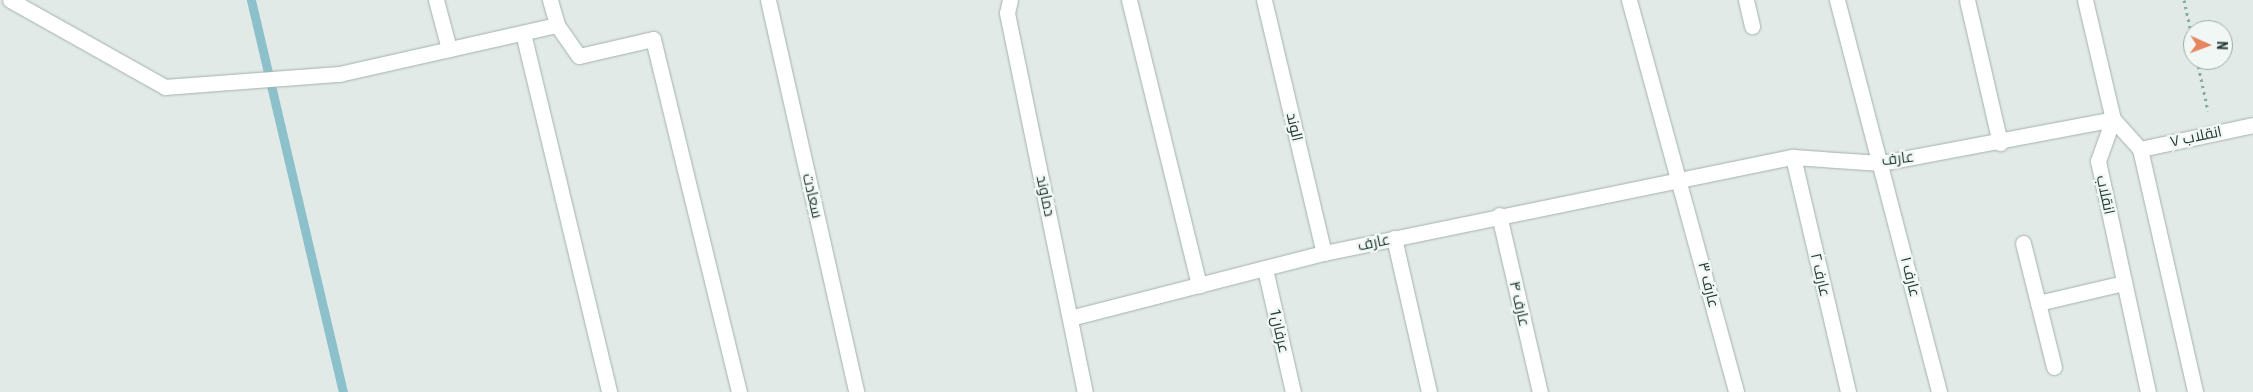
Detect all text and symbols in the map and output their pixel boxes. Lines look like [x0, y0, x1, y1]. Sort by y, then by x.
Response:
north arrow [2183, 20, 2233, 70]
text: N [2214, 41, 2230, 50]
street label: الوند [1282, 111, 1306, 143]
street label: انقلاب ۷ [2169, 123, 2223, 151]
street label: عارف [1881, 148, 1915, 170]
street label: سعادت [798, 172, 826, 220]
street label: دماوند [1032, 174, 1058, 218]
street label: انقلاب [2092, 174, 2118, 216]
street label: عارف [1356, 231, 1392, 255]
street label: عارف ۲ [1806, 251, 1834, 299]
street label: عارف ۱ [1896, 255, 1924, 299]
street label: عارف ۳ [1694, 260, 1722, 310]
street label: عارف ۴ [1505, 279, 1533, 329]
street label: عرفان1 [1265, 307, 1293, 355]

